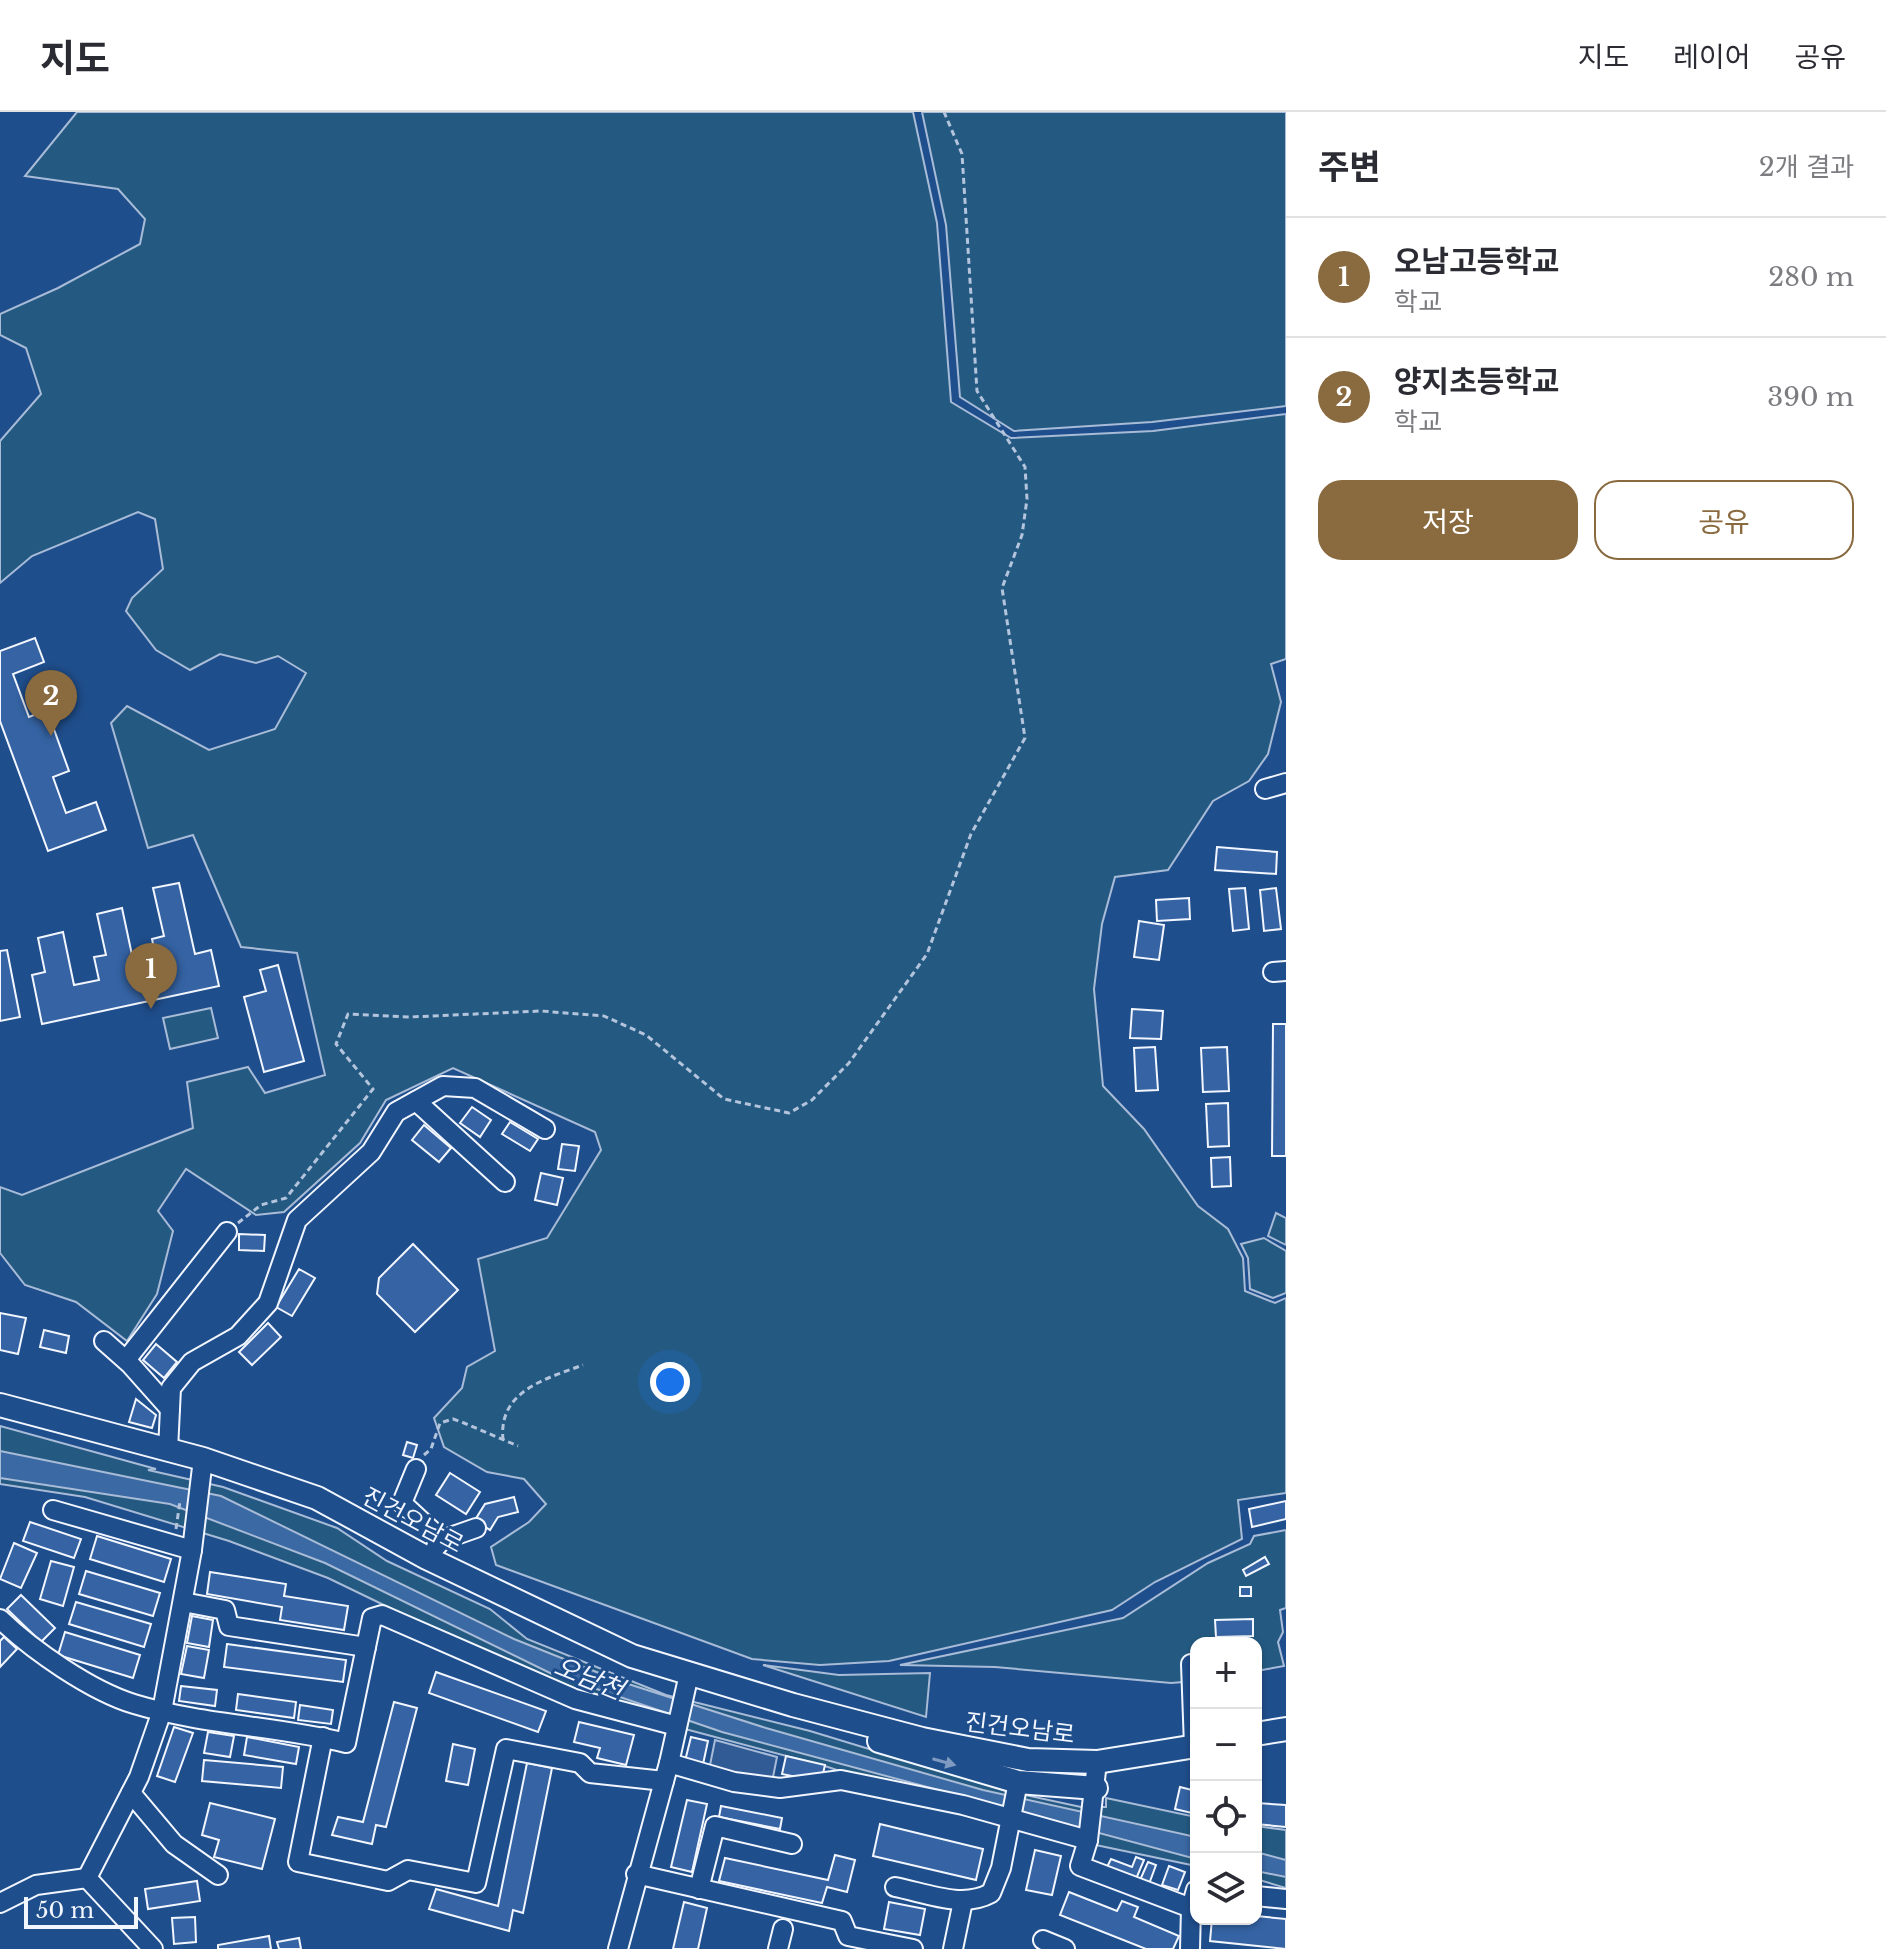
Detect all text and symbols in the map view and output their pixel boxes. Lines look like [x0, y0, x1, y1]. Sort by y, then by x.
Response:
text: 지도 [40, 35, 110, 82]
text: 지도 [1578, 40, 1629, 75]
text: 레이어 [1673, 40, 1750, 75]
text: 공유 [1794, 40, 1846, 75]
text: 주변 [1318, 146, 1381, 188]
text: 2개 결과 [1759, 151, 1854, 183]
text: 오남고등학교 [1394, 243, 1560, 280]
text: 1 [1338, 261, 1350, 293]
text: 280 m [1768, 261, 1854, 293]
text: 학교 [1394, 286, 1442, 318]
text: 양지초등학교 [1394, 363, 1560, 400]
text: 2 [1336, 381, 1352, 413]
text: 390 m [1767, 381, 1854, 413]
text: 학교 [1394, 406, 1442, 438]
button: 저장 [1318, 480, 1578, 560]
button: 공유 [1594, 480, 1854, 560]
pin: 2 [25, 670, 77, 736]
pin: 1 [125, 943, 177, 1009]
your location [650, 1362, 690, 1402]
street label: 진건오남로 [357, 1481, 469, 1559]
map controls [1190, 1637, 1262, 1925]
button: + [1190, 1637, 1262, 1709]
water label: 오남천 [550, 1650, 631, 1707]
street label: 진건오남로 [963, 1707, 1077, 1749]
button: − [1190, 1709, 1262, 1781]
one-way arrow [933, 1756, 957, 1769]
button: locate [1190, 1781, 1262, 1853]
button: layers [1190, 1853, 1262, 1925]
scale bar [24, 1893, 138, 1929]
text: 50 m [36, 1897, 94, 1924]

